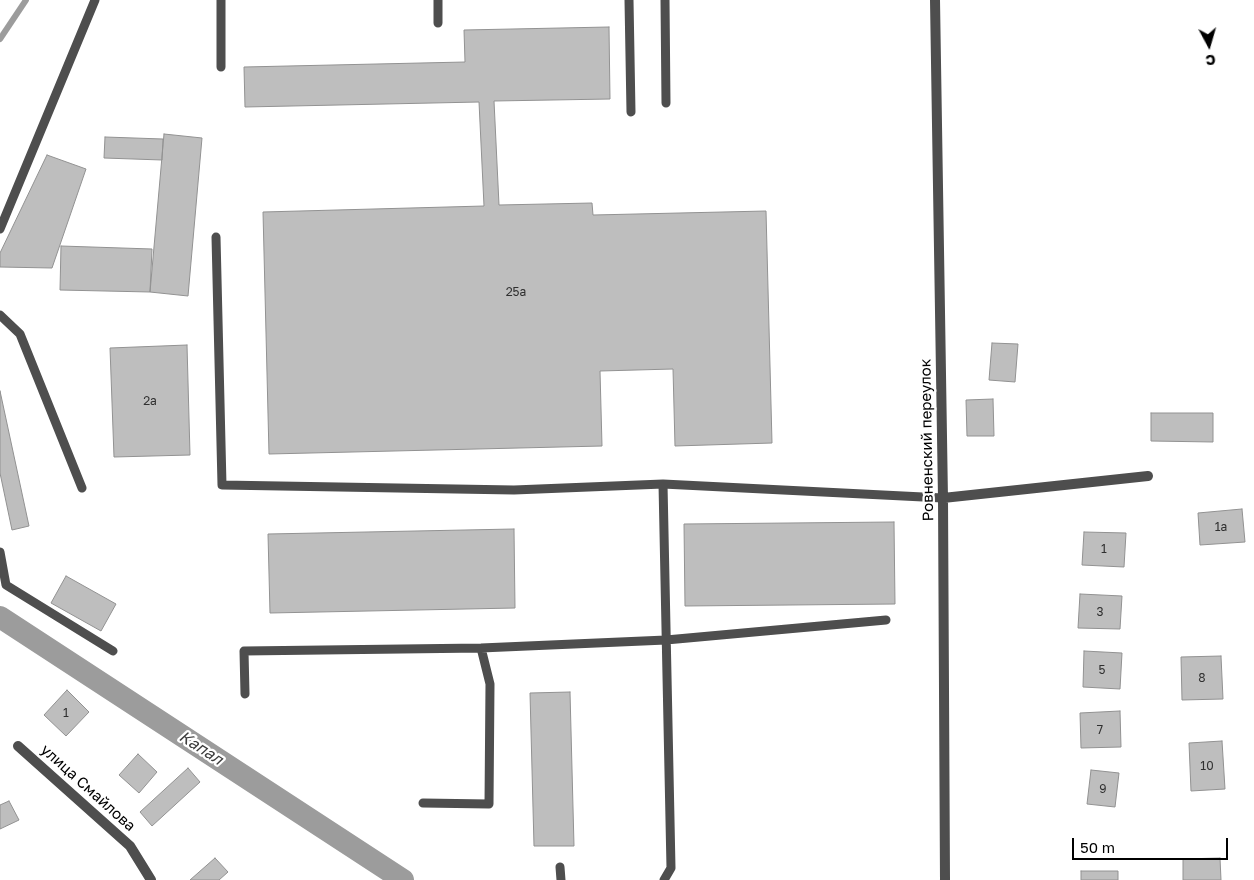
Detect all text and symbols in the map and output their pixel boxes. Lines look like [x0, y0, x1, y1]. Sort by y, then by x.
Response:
north arrow [1184, 20, 1234, 70]
text: С [1205, 51, 1216, 69]
house number: 25а [506, 285, 526, 299]
street label: Ровненский переулок [917, 358, 937, 522]
house number: 2а [143, 394, 157, 408]
house number: 1а [1215, 520, 1227, 534]
house number: 1 [1101, 542, 1107, 556]
house number: 3 [1096, 605, 1104, 619]
house number: 5 [1099, 663, 1105, 677]
house number: 8 [1198, 671, 1206, 685]
house number: 1 [63, 706, 69, 720]
house number: 7 [1097, 723, 1103, 737]
water label: Капал [176, 727, 226, 769]
street label: улица Смайлова [37, 741, 139, 835]
house number: 10 [1200, 759, 1214, 773]
house number: 9 [1099, 782, 1107, 796]
scale bar [1074, 828, 1230, 860]
text: 50 m [1080, 838, 1115, 856]

